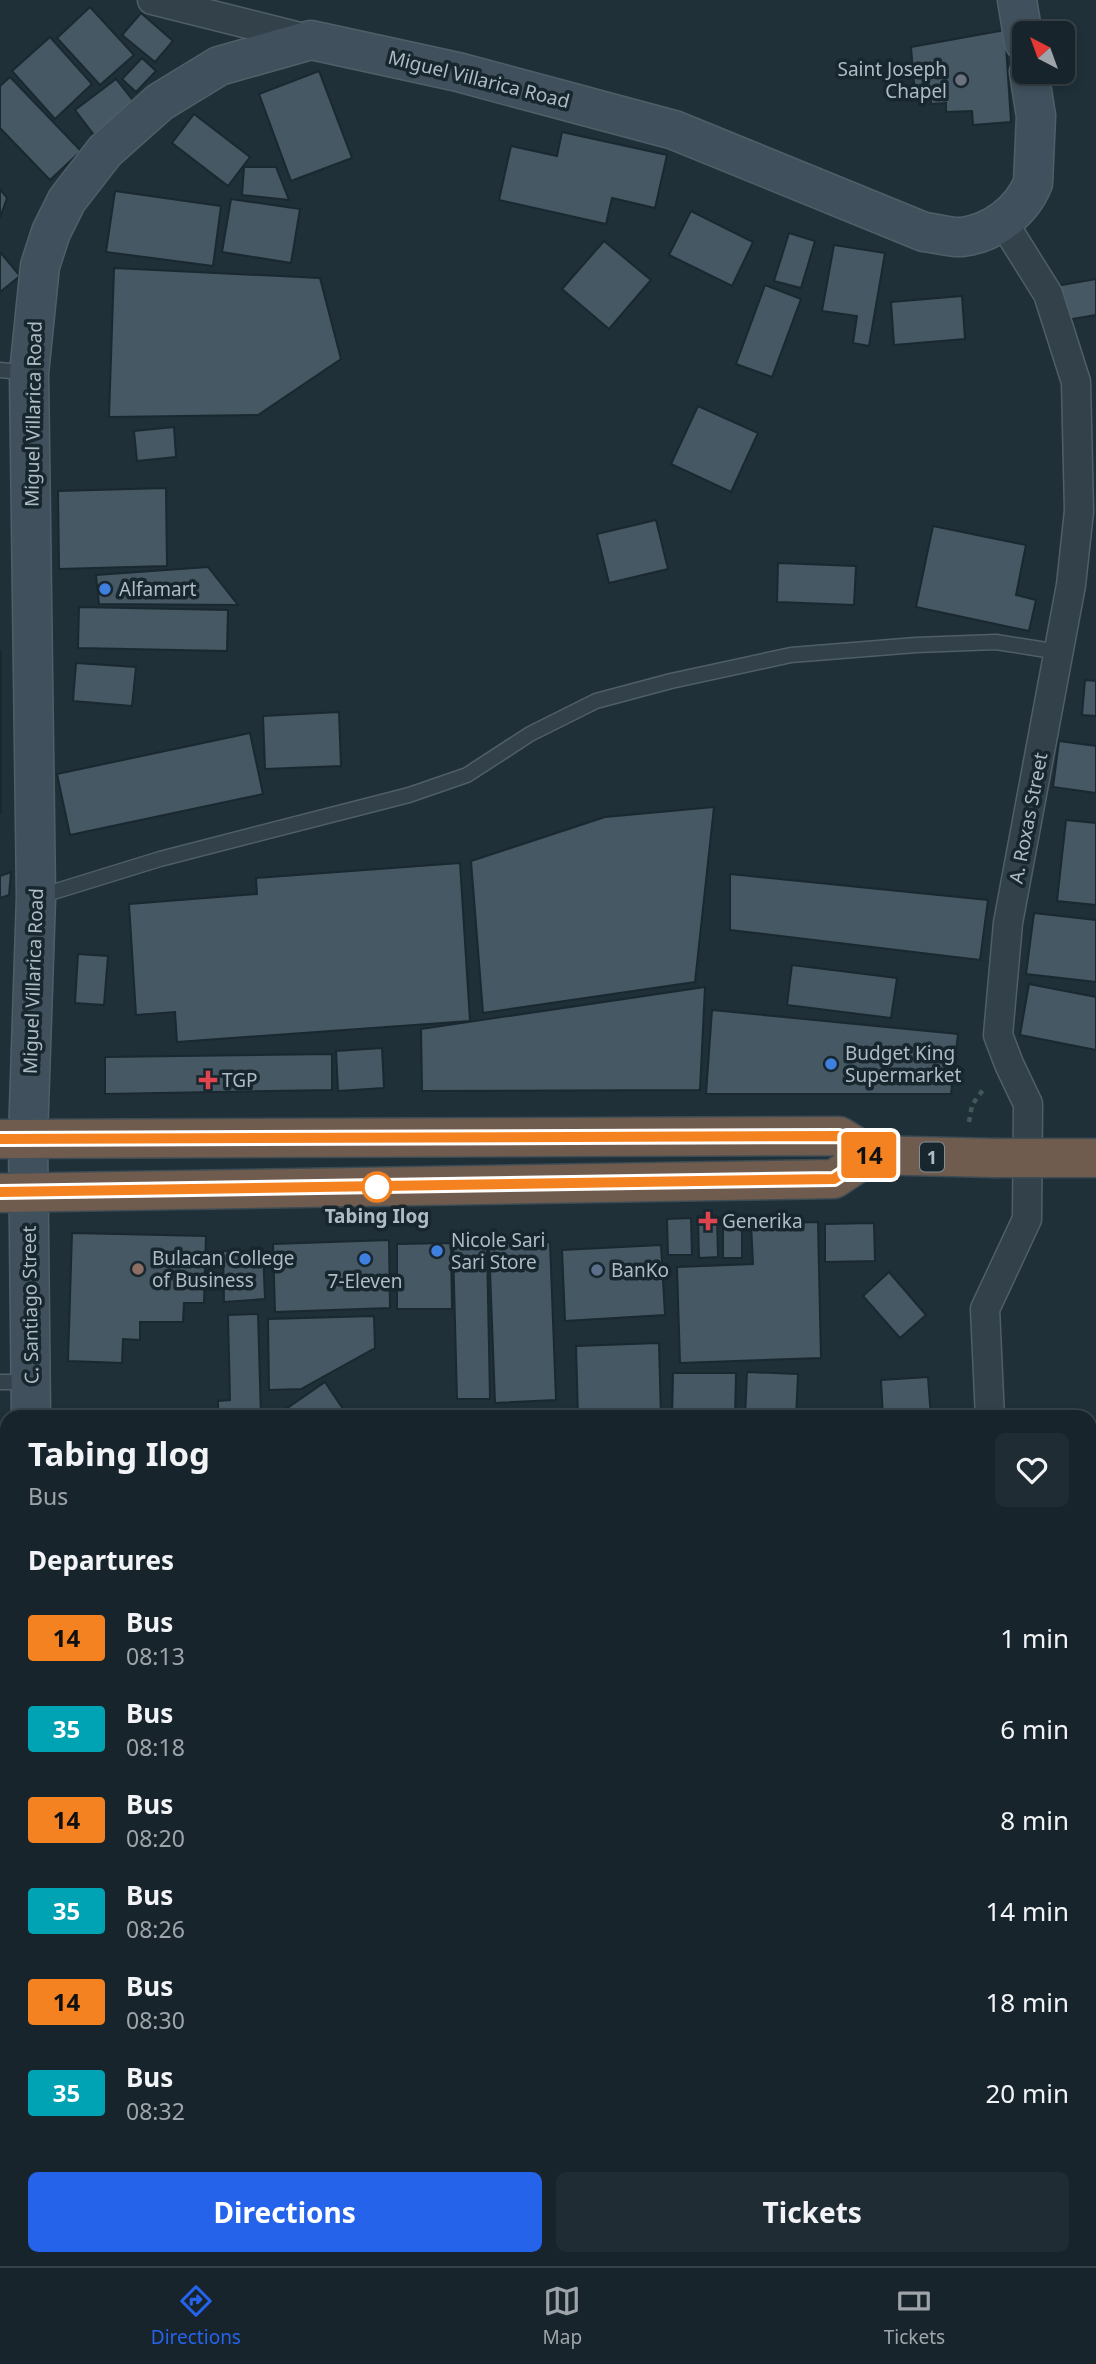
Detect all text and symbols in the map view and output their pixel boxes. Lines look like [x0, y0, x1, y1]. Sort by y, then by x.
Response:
north arrow [1012, 21, 1074, 84]
map controls [1012, 21, 1075, 84]
street label: Miguel Villarica Road [386, 44, 572, 114]
place label: Saint Joseph Chapel [838, 56, 947, 104]
marker: Saint Joseph Chapel [953, 72, 969, 88]
street label: Miguel Villarica Road [18, 321, 48, 507]
place label: Alfamart [119, 576, 197, 602]
marker: Alfamart [97, 581, 113, 597]
street label: A. Roxas Street [1003, 750, 1053, 886]
street label: Miguel Villarica Road [17, 888, 49, 1074]
place label: Budget King Supermarket [845, 1040, 962, 1088]
marker: Budget King Supermarket [823, 1056, 839, 1072]
place label: TGP [222, 1067, 258, 1093]
marker: TGP [200, 1072, 216, 1088]
line badge: 14 [838, 1132, 900, 1178]
text: 14 [855, 1138, 883, 1171]
road number: 1 [920, 1142, 944, 1172]
marker: Tabing Ilog [362, 1172, 392, 1202]
place label: Tabing Ilog [325, 1203, 429, 1229]
place label: Generika [722, 1208, 803, 1234]
marker: Generika [700, 1213, 716, 1229]
street label: C. Santiago Street [16, 1225, 44, 1384]
place label: Nicole Sari Sari Store [451, 1227, 545, 1275]
marker: Nicole Sari Sari Store [429, 1243, 445, 1259]
place label: Bulacan College of Business [152, 1245, 295, 1293]
marker: 7-Eleven [357, 1251, 373, 1267]
place label: BanKo [611, 1257, 669, 1283]
marker: Bulacan College of Business [130, 1261, 146, 1277]
marker: BanKo [589, 1262, 605, 1278]
place label: 7-Eleven [328, 1268, 402, 1294]
text: Tabing Ilog [28, 1431, 210, 1476]
button: heart [995, 1433, 1069, 1507]
text: Bus [28, 1480, 68, 1512]
text: Departures [28, 1542, 174, 1578]
text: Bus [126, 1604, 173, 1640]
text: 1 min [1000, 1620, 1069, 1656]
text: 14 [53, 1621, 80, 1654]
text: 08:13 [126, 1640, 185, 1672]
text: Bus [126, 1695, 173, 1731]
text: 6 min [1000, 1711, 1069, 1747]
text: 35 [53, 1712, 80, 1745]
text: 08:18 [126, 1731, 185, 1763]
text: Bus [126, 1786, 173, 1822]
text: 8 min [1000, 1802, 1069, 1838]
text: 14 [53, 1803, 80, 1836]
text: 08:20 [126, 1822, 185, 1854]
text: Bus [126, 1877, 173, 1913]
text: 14 min [985, 1893, 1069, 1929]
text: 35 [53, 1894, 80, 1927]
text: 08:26 [126, 1913, 185, 1945]
text: Bus [126, 1968, 173, 2004]
text: 18 min [985, 1984, 1069, 2020]
text: 14 [53, 1985, 80, 2018]
text: 08:30 [126, 2004, 185, 2036]
text: Bus [126, 2059, 173, 2095]
text: 20 min [985, 2075, 1069, 2111]
text: 35 [53, 2076, 80, 2109]
text: 08:32 [126, 2095, 185, 2127]
button: Directions [28, 2172, 542, 2252]
button: Tickets [556, 2172, 1069, 2252]
tab: Directions [151, 2282, 241, 2350]
tab: Map [543, 2282, 582, 2350]
tab: Tickets [884, 2282, 945, 2350]

